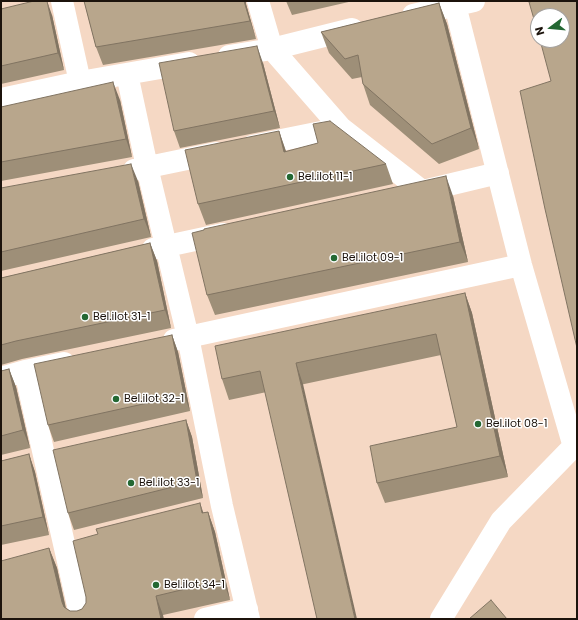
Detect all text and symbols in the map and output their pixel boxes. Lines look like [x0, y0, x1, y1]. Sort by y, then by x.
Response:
north arrow [530, 8, 570, 48]
text: N [531, 25, 548, 37]
place label: Bel.ilot 11-1 [298, 170, 353, 184]
marker: Bel.ilot 11-1 [285, 172, 295, 182]
place label: Bel.ilot 09-1 [342, 251, 403, 265]
marker: Bel.ilot 09-1 [329, 253, 339, 263]
place label: Bel.ilot 31-1 [93, 310, 151, 324]
marker: Bel.ilot 31-1 [80, 312, 90, 322]
place label: Bel.ilot 32-1 [124, 392, 184, 406]
marker: Bel.ilot 32-1 [111, 394, 121, 404]
place label: Bel.ilot 08-1 [486, 417, 547, 431]
marker: Bel.ilot 08-1 [473, 419, 483, 429]
place label: Bel.ilot 33-1 [139, 476, 200, 490]
marker: Bel.ilot 33-1 [126, 478, 136, 488]
place label: Bel.ilot 34-1 [164, 578, 225, 592]
marker: Bel.ilot 34-1 [151, 580, 161, 590]

